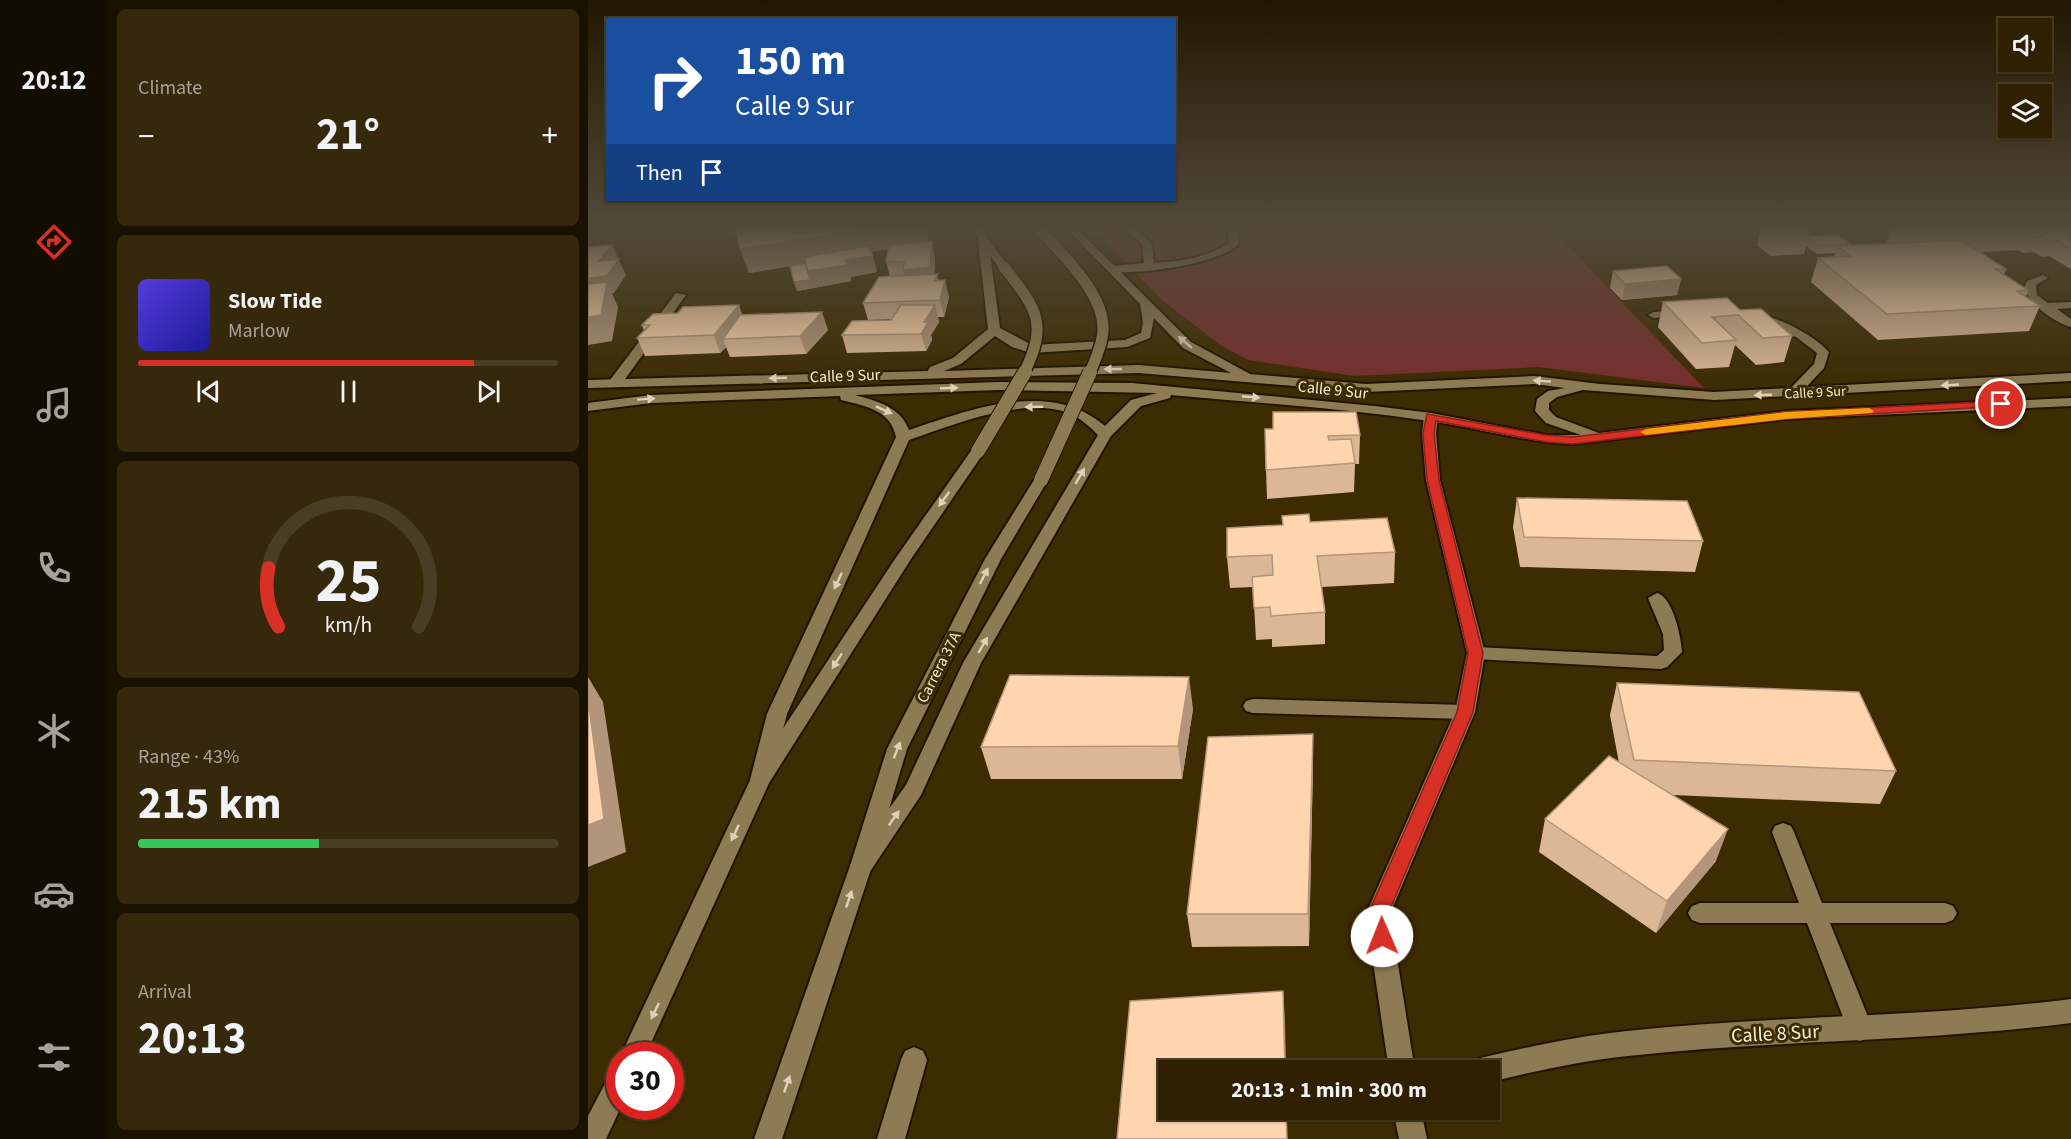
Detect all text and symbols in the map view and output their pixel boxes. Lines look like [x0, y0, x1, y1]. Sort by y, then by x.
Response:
map controls [1998, 18, 2052, 138]
button: sound [1998, 18, 2052, 72]
text: 150 m [735, 31, 846, 91]
icon: right [636, 42, 714, 120]
text: 20:12 [21, 61, 87, 100]
text: Climate [138, 74, 202, 102]
button: layers [1998, 84, 2052, 138]
text: Calle 9 Sur [735, 87, 854, 126]
text: 21° [316, 103, 380, 167]
text: − [138, 113, 154, 160]
text: + [542, 113, 558, 160]
icon: arrive [695, 156, 728, 189]
text: Then [636, 157, 683, 189]
icon: directions [33, 221, 75, 263]
text: Slow Tide [228, 285, 322, 317]
text: Marlow [228, 317, 290, 345]
one-way arrow [1178, 336, 1193, 349]
street label: Calle 9 Sur [809, 364, 881, 388]
one-way arrow [1104, 364, 1123, 374]
one-way arrow [769, 374, 788, 383]
icon: previous [192, 375, 225, 408]
icon: pause [332, 375, 365, 408]
icon: next [472, 375, 505, 408]
street label: Calle 9 Sur [1297, 375, 1370, 405]
one-way arrow [1533, 376, 1552, 386]
pin [1975, 378, 2026, 429]
one-way arrow [1940, 380, 1959, 389]
street label: Calle 9 Sur [1784, 381, 1846, 405]
one-way arrow [940, 383, 959, 393]
icon: music [33, 384, 75, 426]
icon: arrive [1984, 387, 2017, 420]
one-way arrow [1754, 390, 1773, 399]
one-way arrow [1241, 392, 1260, 402]
one-way arrow [637, 395, 656, 404]
one-way arrow [1024, 402, 1043, 411]
one-way arrow [875, 405, 893, 415]
one-way arrow [1075, 468, 1086, 484]
one-way arrow [938, 490, 950, 506]
text: 25 [315, 537, 381, 626]
icon: phone [33, 547, 75, 589]
one-way arrow [979, 567, 989, 584]
one-way arrow [834, 573, 843, 590]
text: km/h [324, 610, 372, 641]
street label: Carrera 37A [912, 628, 966, 707]
one-way arrow [978, 636, 988, 653]
one-way arrow [831, 653, 843, 669]
icon: climate [33, 710, 75, 752]
one-way arrow [893, 741, 903, 759]
text: Range · 43% [138, 743, 239, 771]
text: 215 km [138, 772, 282, 836]
one-way arrow [888, 810, 900, 826]
one-way arrow [730, 825, 739, 842]
icon: car [33, 873, 75, 915]
one-way arrow [845, 890, 855, 908]
position arrow [1350, 904, 1414, 968]
text: Arrival [138, 978, 192, 1006]
one-way arrow [650, 1003, 659, 1020]
text: 20:13 [138, 1007, 247, 1071]
street label: Calle 8 Sur [1730, 1018, 1820, 1050]
icon: filters [33, 1036, 75, 1078]
speed limit sign: 30 [606, 1042, 684, 1120]
text: 20:13 · 1 min · 300 m [1231, 1074, 1427, 1106]
one-way arrow [783, 1075, 792, 1093]

